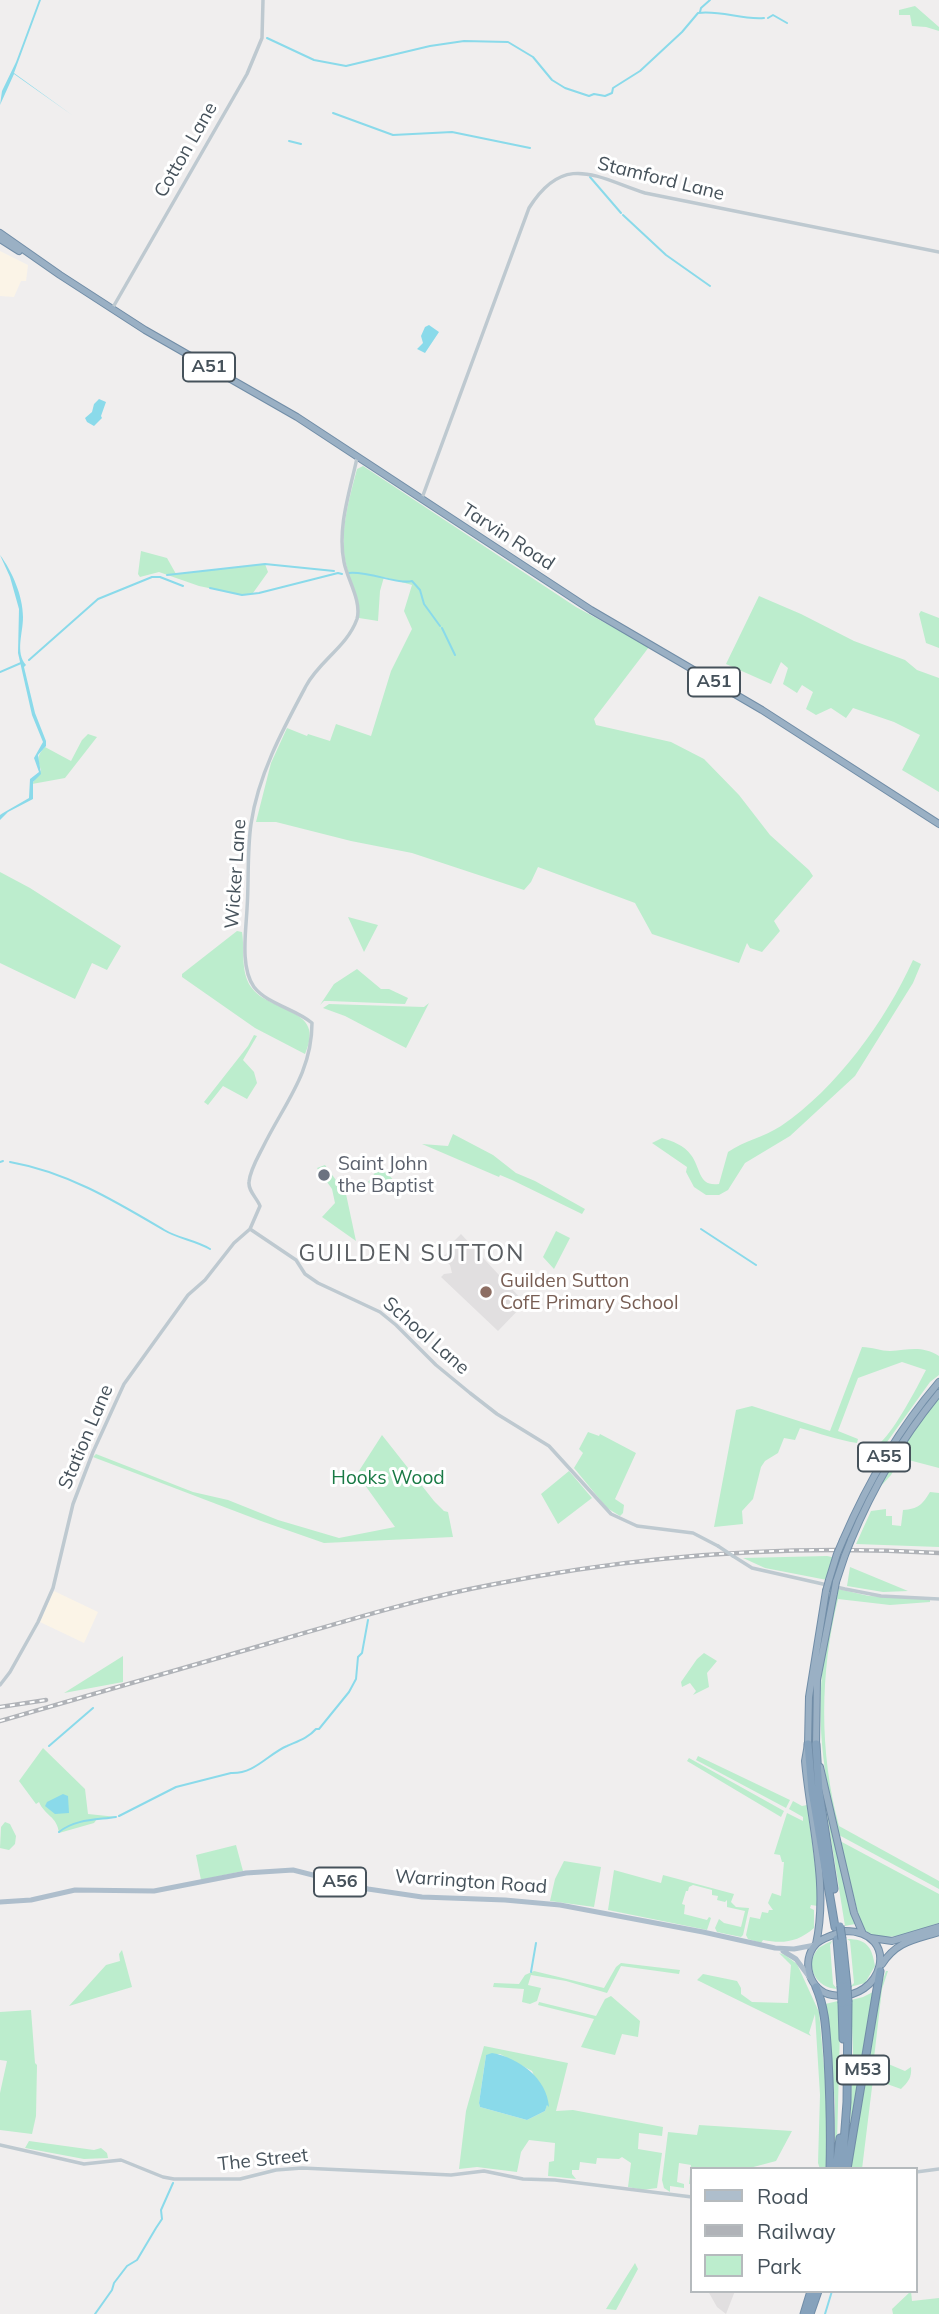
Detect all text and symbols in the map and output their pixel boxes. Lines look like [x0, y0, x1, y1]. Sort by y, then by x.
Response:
street label: Cotton Lane [150, 98, 222, 202]
street label: Stamford Lane [595, 152, 727, 206]
road number: A51 [183, 352, 235, 382]
street label: Tarvin Road [457, 499, 559, 575]
road number: A51 [688, 668, 740, 696]
street label: Wicker Lane [221, 818, 251, 930]
place label: Saint John the Baptist [338, 1153, 434, 1197]
marker: Saint John the Baptist [316, 1167, 332, 1183]
district label: GUILDEN SUTTON [300, 1240, 524, 1268]
place label: Guilden Sutton CofE Primary School [500, 1270, 678, 1314]
marker: Guilden Sutton CofE Primary School [478, 1284, 494, 1300]
street label: School Lane [378, 1292, 474, 1380]
street label: Station Lane [54, 1381, 118, 1493]
road number: A55 [858, 1442, 910, 1472]
park label: Hooks Wood [331, 1467, 445, 1489]
street label: Warrington Road [394, 1865, 548, 1899]
road number: A56 [314, 1868, 366, 1896]
road number: M53 [837, 2056, 889, 2084]
street label: The Street [217, 2144, 309, 2176]
legend [690, 2167, 918, 2293]
text: Road [757, 2183, 808, 2209]
text: Railway [757, 2218, 836, 2244]
text: Park [757, 2253, 801, 2279]

